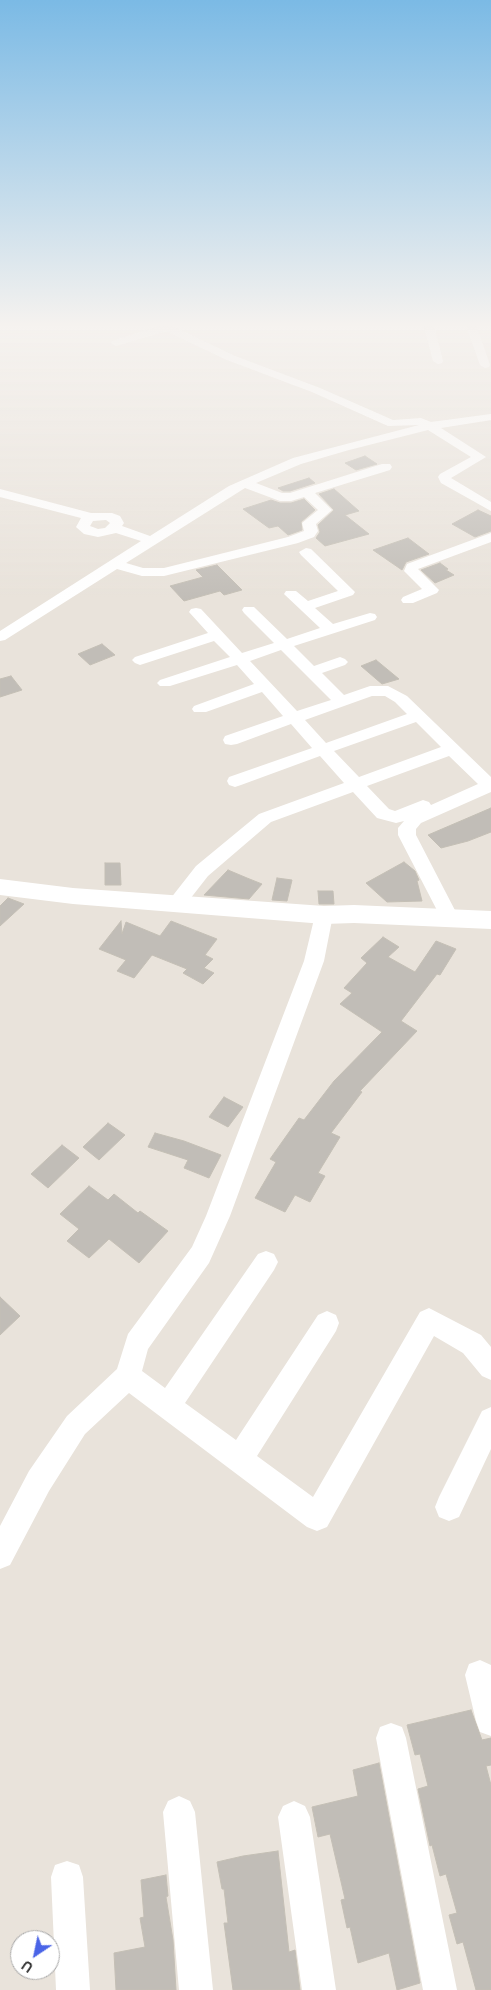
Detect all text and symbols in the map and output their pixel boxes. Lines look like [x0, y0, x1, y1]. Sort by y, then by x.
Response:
north arrow [10, 1930, 60, 1980]
text: U [18, 1956, 36, 1977]

